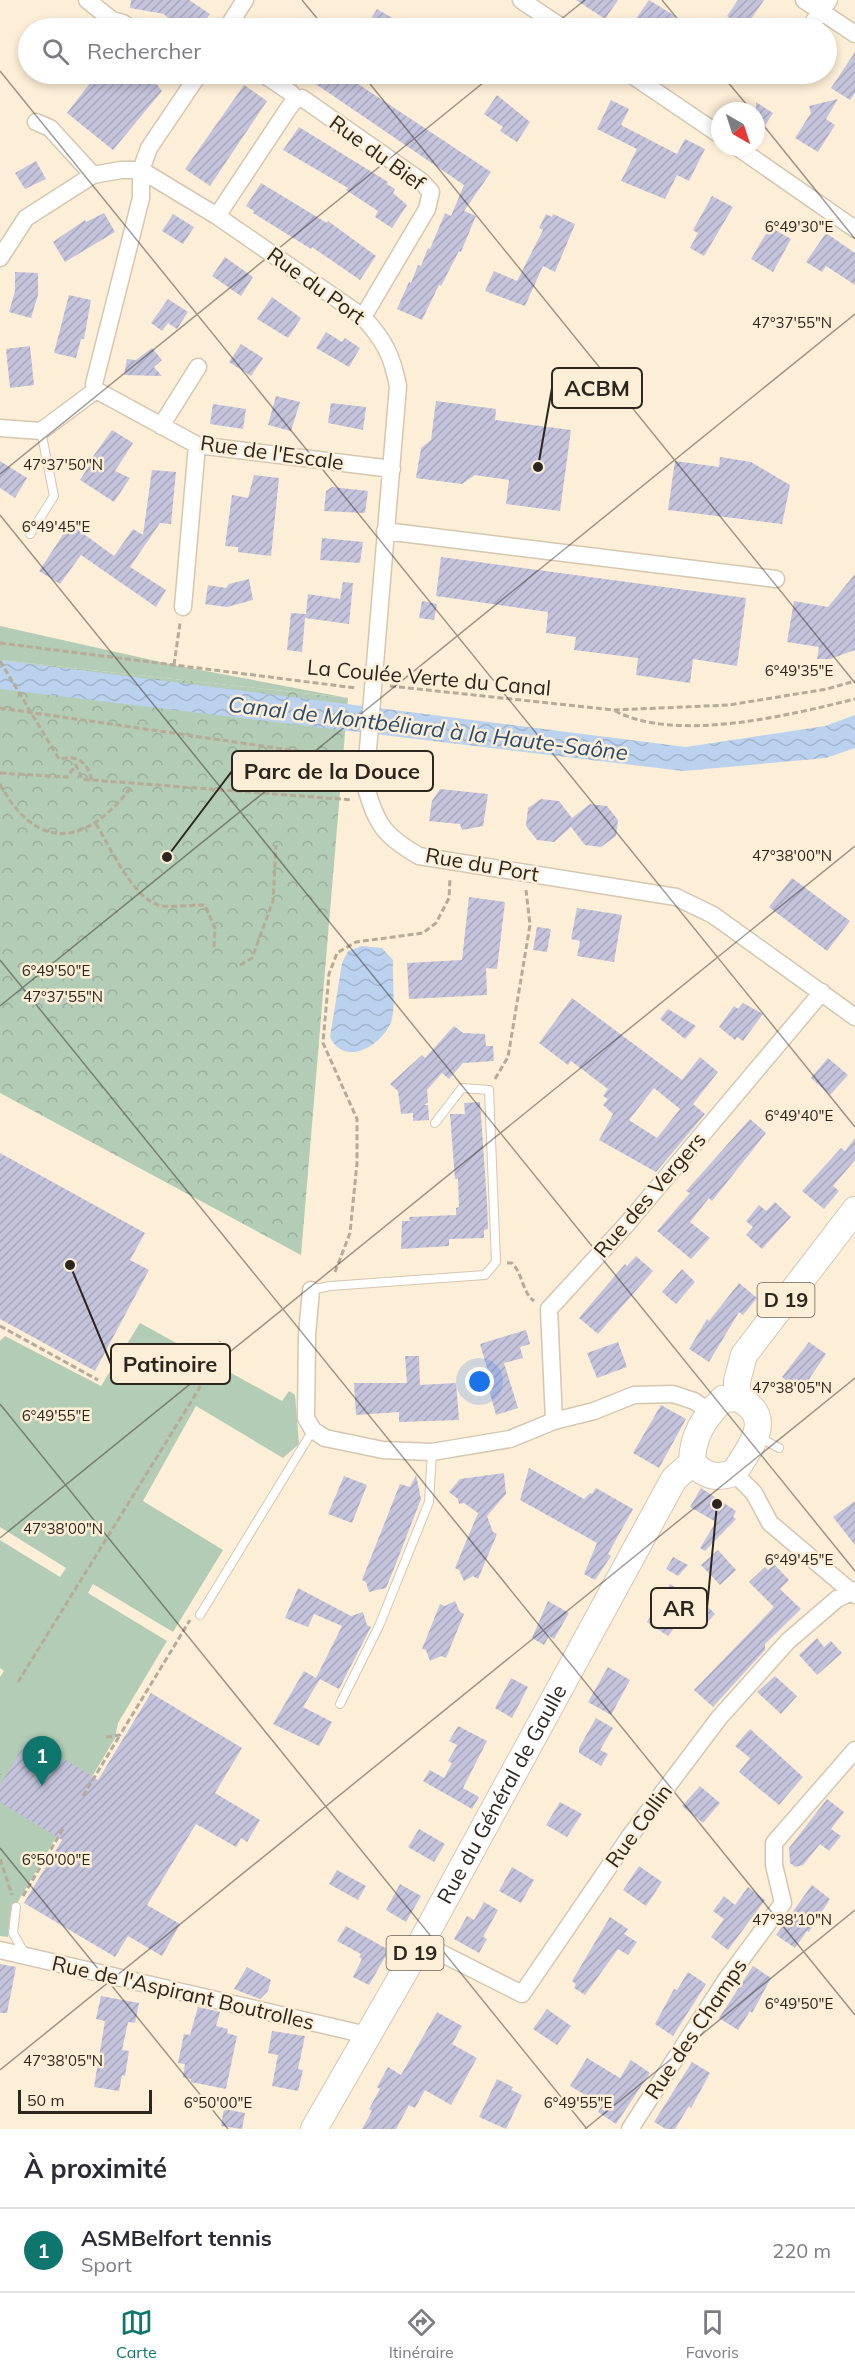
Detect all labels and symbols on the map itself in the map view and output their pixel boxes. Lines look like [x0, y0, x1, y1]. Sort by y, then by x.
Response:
north arrow [711, 102, 765, 156]
street label: Rue du Bief [325, 109, 431, 196]
text: 6°49'30"E [765, 217, 833, 236]
street label: Rue du Port [263, 241, 371, 329]
text: 47°37'55"N [752, 313, 832, 332]
callout: ACBM [552, 368, 642, 408]
text: ACBM [564, 374, 630, 402]
street label: Rue de l'Escale [199, 429, 346, 475]
text: 47°37'50"N [23, 455, 103, 474]
text: 6°49'45"E [22, 517, 90, 536]
street label: La Coulée Verte du Canal [306, 653, 552, 701]
text: 6°49'35"E [765, 661, 833, 680]
water label: Canal de Montbéliard à la Haute-Saône [227, 690, 629, 766]
callout: Parc de la Douce [232, 751, 433, 791]
text: Parc de la Douce [244, 757, 420, 785]
street label: Rue du Port [424, 841, 541, 887]
text: 47°38'00"N [752, 846, 832, 865]
text: 6°49'50"E [22, 961, 90, 980]
text: 47°37'55"N [23, 987, 103, 1006]
text: 6°49'40"E [765, 1106, 833, 1125]
street label: Rue des Vergers [588, 1126, 711, 1262]
road number: D 19 [758, 1283, 814, 1317]
callout: Patinoire [111, 1344, 230, 1384]
text: Patinoire [123, 1350, 217, 1378]
your location [465, 1367, 494, 1396]
text: 47°38'05"N [752, 1378, 832, 1397]
text: 6°49'55"E [22, 1406, 90, 1425]
text: 47°38'00"N [23, 1519, 103, 1538]
text: 6°49'45"E [765, 1550, 833, 1569]
callout: AR [651, 1588, 707, 1628]
text: AR [663, 1594, 695, 1622]
street label: Rue du Général de Gaulle [431, 1680, 572, 1908]
pin: 1 [22, 1736, 62, 1786]
street label: Rue Collin [599, 1779, 677, 1872]
text: 6°50'00"E [22, 1850, 90, 1869]
text: 47°38'10"N [752, 1910, 832, 1929]
road number: D 19 [386, 1936, 444, 1970]
street label: Rue de l'Aspirant Boutrolles [50, 1949, 317, 2035]
street label: Rue des Champs [638, 1953, 752, 2104]
text: 6°49'50"E [765, 1994, 833, 2013]
text: 47°38'05"N [23, 2051, 103, 2070]
scale bar [18, 2087, 152, 2114]
text: 6°50'00"E [184, 2093, 252, 2112]
text: 6°49'55"E [544, 2093, 612, 2112]

